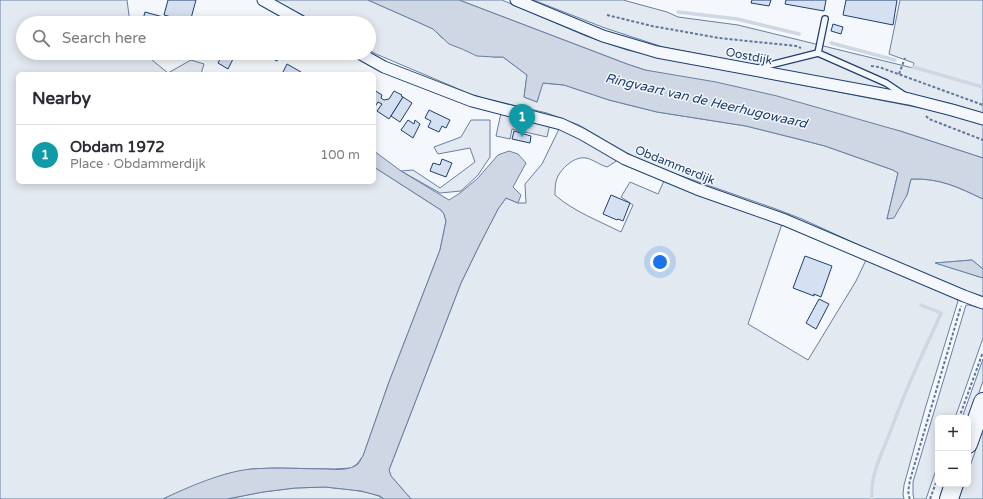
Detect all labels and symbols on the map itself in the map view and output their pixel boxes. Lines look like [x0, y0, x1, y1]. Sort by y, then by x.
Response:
street label: Oostdijk [725, 45, 774, 67]
water label: Ringvaart van de Heerhugowaard [604, 70, 810, 132]
pin: 1 [509, 104, 535, 137]
street label: Obdammerdijk [633, 143, 717, 188]
your location [650, 252, 670, 272]

